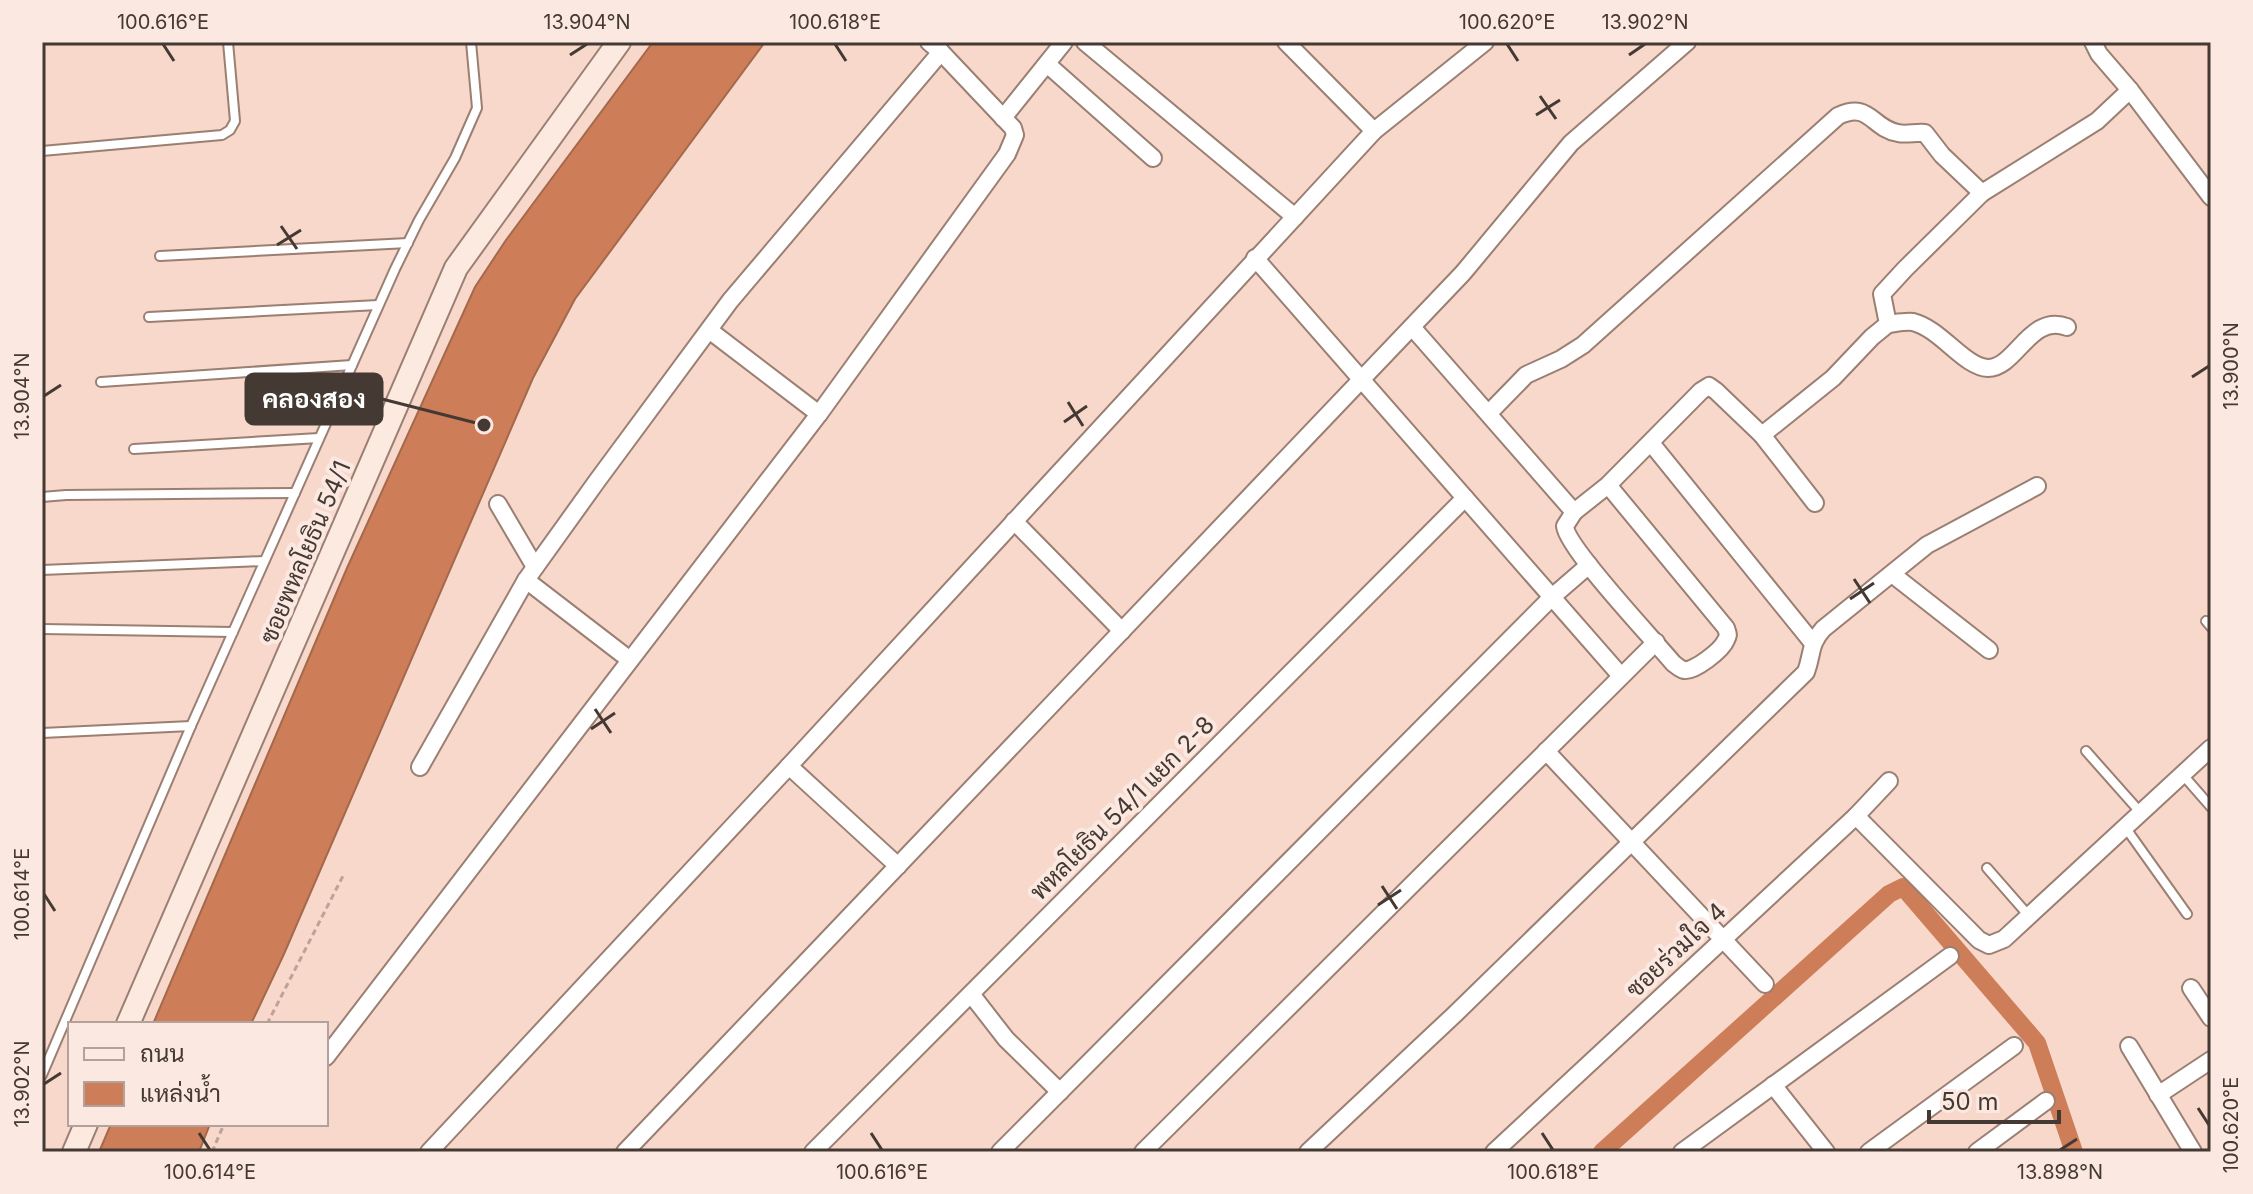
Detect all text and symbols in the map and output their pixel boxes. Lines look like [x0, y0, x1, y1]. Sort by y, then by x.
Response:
text: 100.616°E [117, 10, 209, 34]
text: 13.904°N [543, 10, 631, 34]
text: 100.618°E [789, 10, 881, 34]
text: 100.620°E [1459, 10, 1555, 34]
text: 13.902°N [1601, 10, 1689, 34]
text: 13.900°N [2219, 322, 2243, 410]
text: 13.904°N [10, 352, 34, 440]
callout: คลองสอง [246, 374, 382, 424]
text: คลองสอง [262, 383, 366, 414]
street label: ซอยพหลโยธิน 54/1 [253, 456, 357, 648]
street label: พหลโยธิน 54/1 แยก 2-8 [1023, 709, 1220, 906]
text: 100.614°E [10, 848, 34, 940]
street label: ซอยร่วมใจ 4 [1619, 896, 1732, 1004]
legend [68, 1022, 328, 1126]
text: ถนน [140, 1039, 185, 1068]
text: 13.902°N [10, 1040, 34, 1128]
text: แหล่งน้ำ [140, 1074, 221, 1108]
scale bar [1929, 1074, 2059, 1124]
text: 100.620°E [2219, 1077, 2243, 1173]
text: 50 m [1941, 1087, 1999, 1116]
text: 100.614°E [164, 1160, 256, 1184]
text: 100.616°E [836, 1160, 928, 1184]
text: 100.618°E [1507, 1160, 1599, 1184]
text: 13.898°N [2017, 1160, 2103, 1184]

